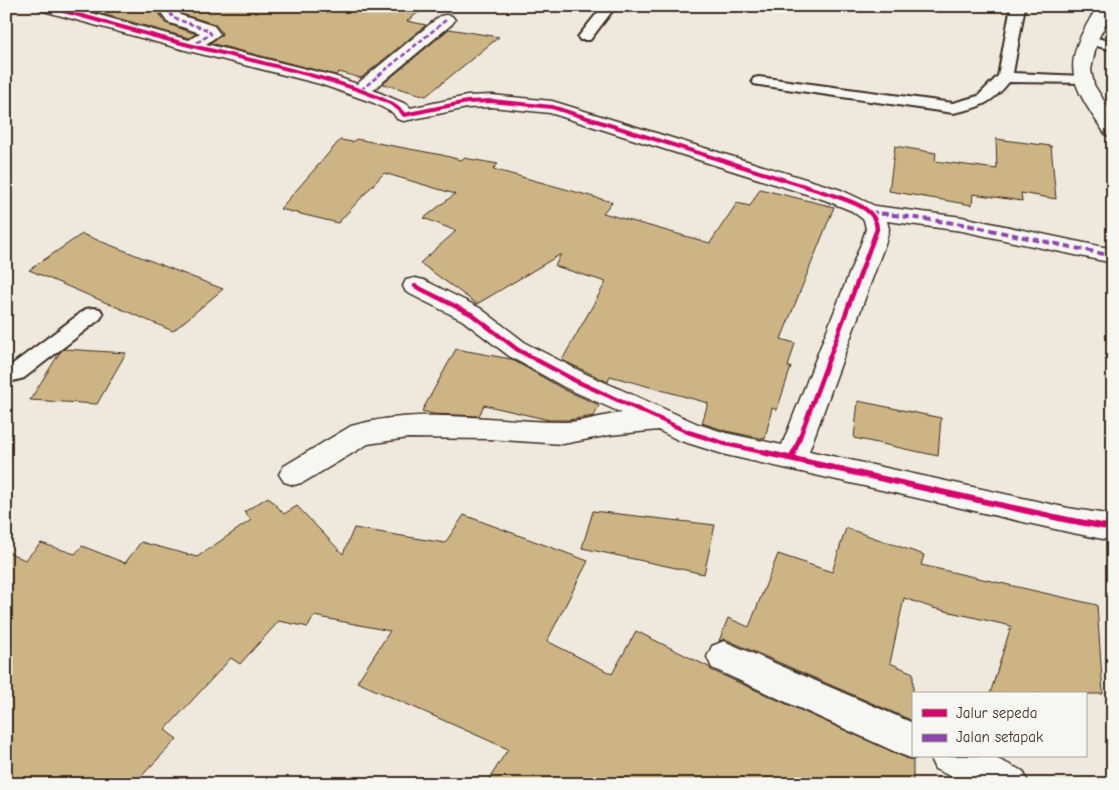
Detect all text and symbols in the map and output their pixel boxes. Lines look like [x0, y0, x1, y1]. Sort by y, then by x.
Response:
legend [912, 692, 1086, 758]
text: Jalur sepeda [956, 704, 1037, 722]
text: Jalan setapak [956, 728, 1044, 746]

